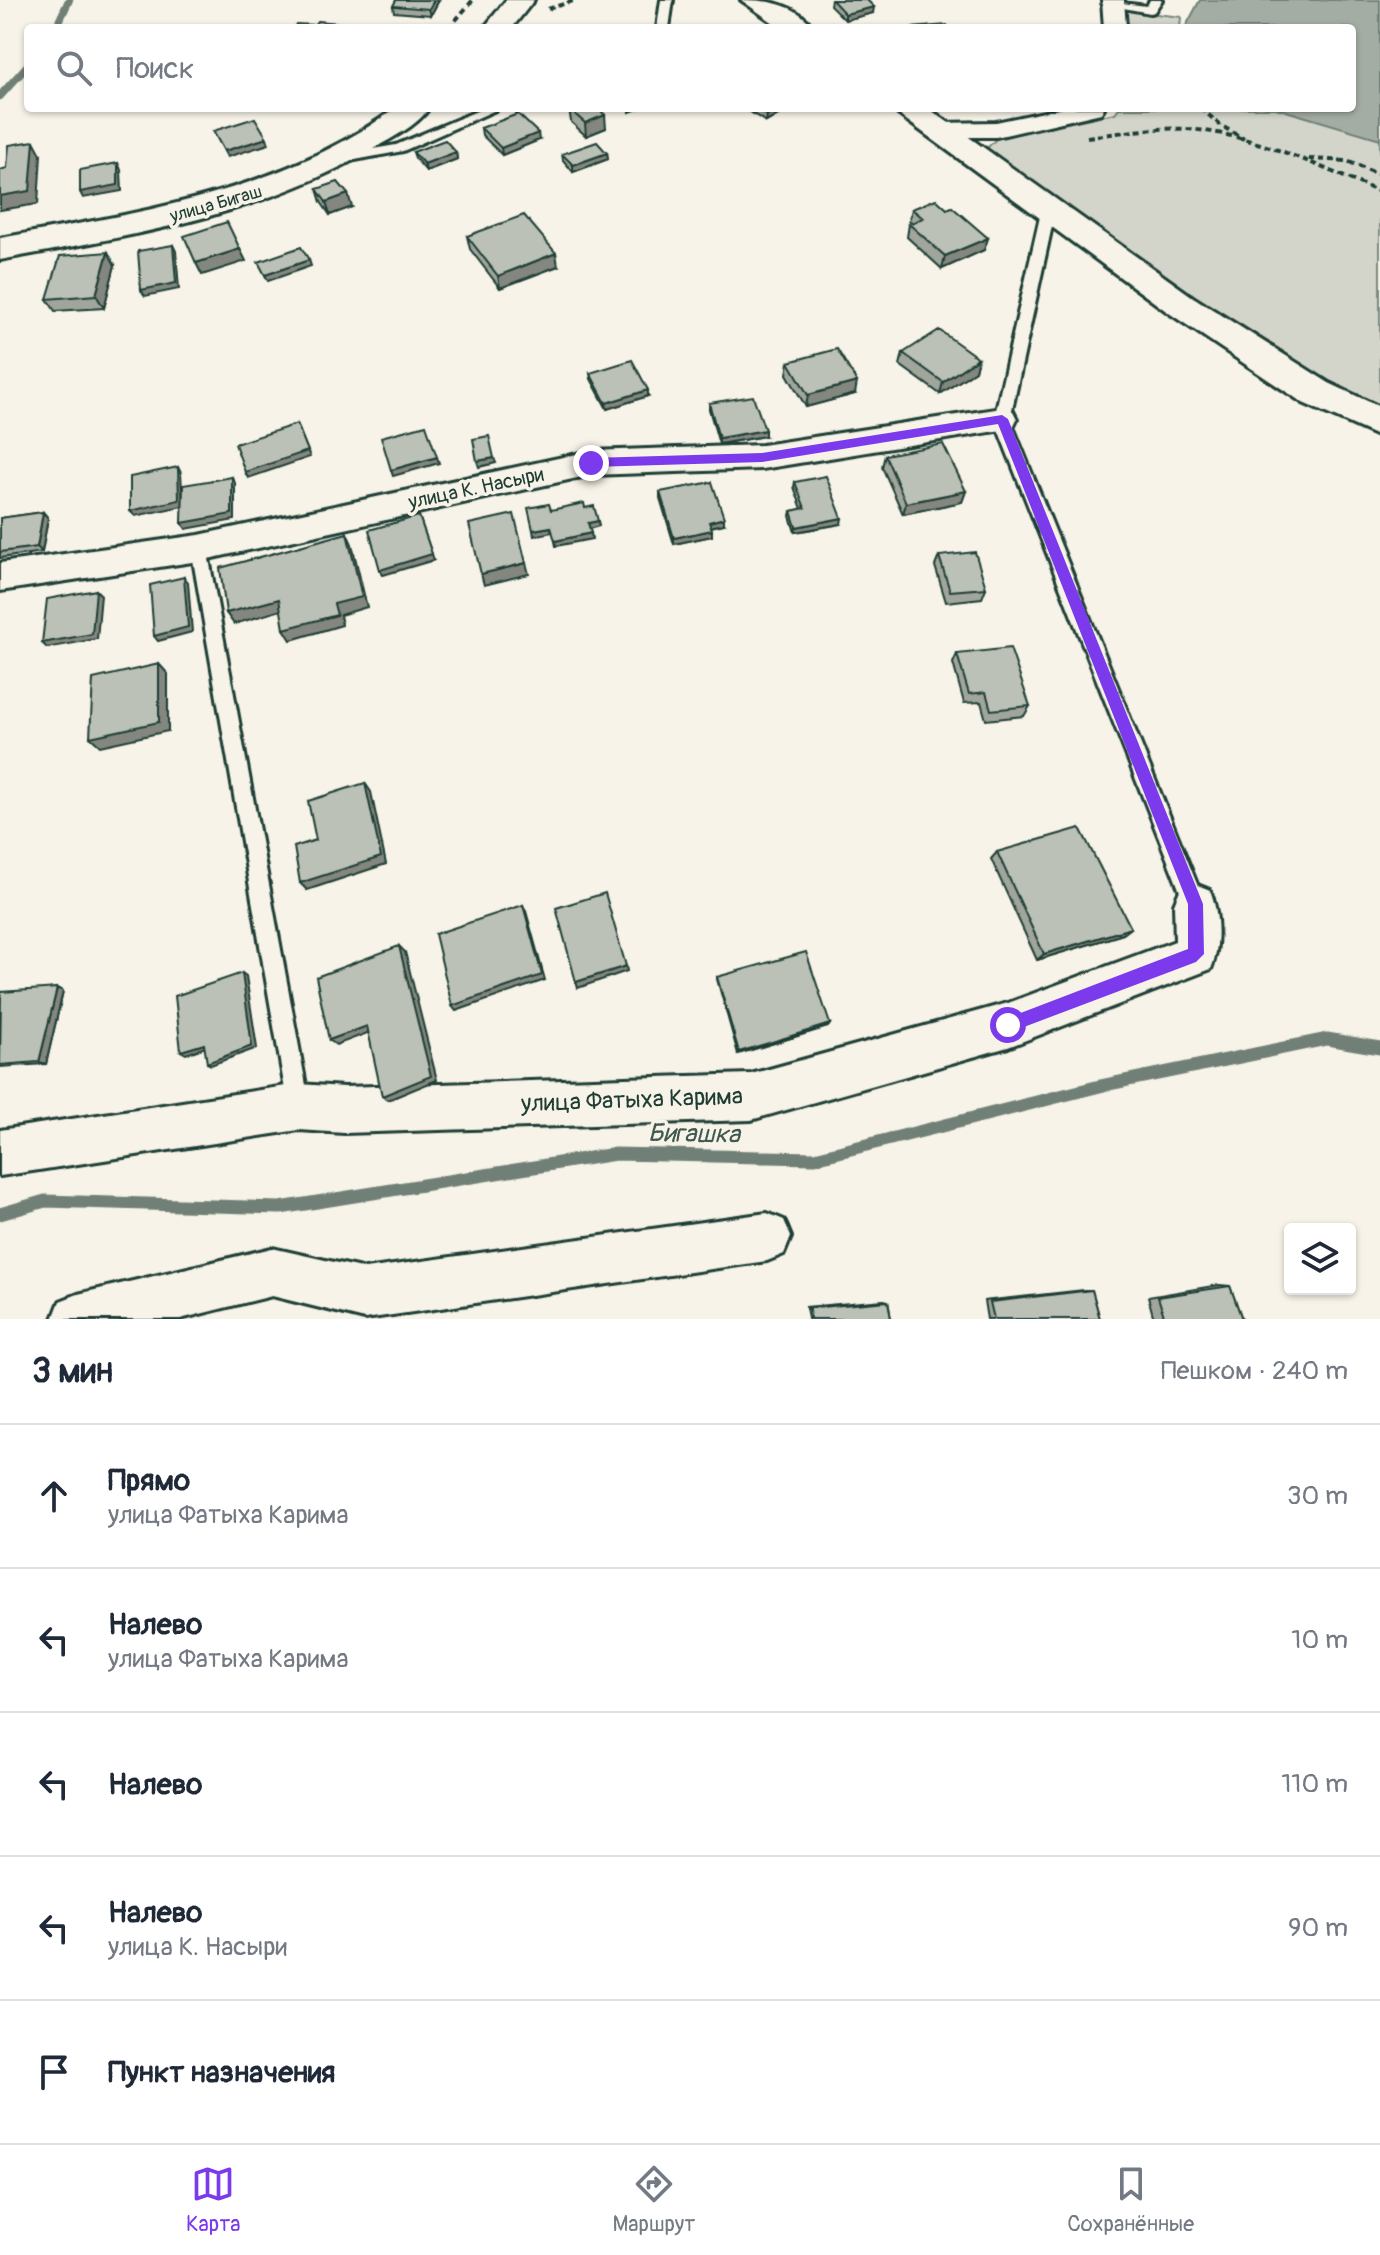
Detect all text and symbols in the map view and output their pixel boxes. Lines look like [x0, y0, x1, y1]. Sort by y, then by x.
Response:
search box [24, 24, 1356, 112]
icon: search [52, 46, 96, 90]
text: Поиск [116, 50, 194, 87]
street label: улица Бигаш [166, 180, 265, 228]
route end [573, 445, 609, 481]
street label: улица К. Насыри [405, 461, 546, 515]
route start [990, 1007, 1026, 1043]
street label: улица Фатыха Карима [520, 1082, 743, 1118]
water label: Бигашка [648, 1117, 742, 1151]
map controls [1284, 1223, 1356, 1295]
button: layers [1284, 1223, 1356, 1295]
text: 3 мин [32, 1350, 113, 1393]
text: Пешком · 240 m [1161, 1355, 1348, 1387]
text: Прямо [108, 1462, 190, 1499]
icon: ahead [32, 1474, 76, 1518]
text: 30 m [1287, 1480, 1348, 1512]
text: улица Фатыха Карима [108, 1499, 348, 1531]
text: Налево [108, 1606, 202, 1643]
icon: left [32, 1618, 76, 1662]
text: 10 m [1291, 1624, 1348, 1656]
text: улица Фатыха Карима [108, 1643, 348, 1675]
icon: left [32, 1762, 76, 1806]
text: Налево [108, 1766, 202, 1803]
text: 110 m [1281, 1768, 1348, 1800]
text: Налево [108, 1894, 202, 1931]
icon: left [32, 1906, 76, 1950]
text: 90 m [1288, 1912, 1348, 1944]
text: улица К. Насыри [108, 1931, 287, 1963]
icon: arrive [32, 2050, 76, 2094]
text: Пункт назначения [108, 2054, 335, 2091]
tab: Карта [186, 2162, 241, 2238]
tab: Маршрут [612, 2162, 695, 2238]
tab: Сохранённые [1067, 2162, 1194, 2238]

